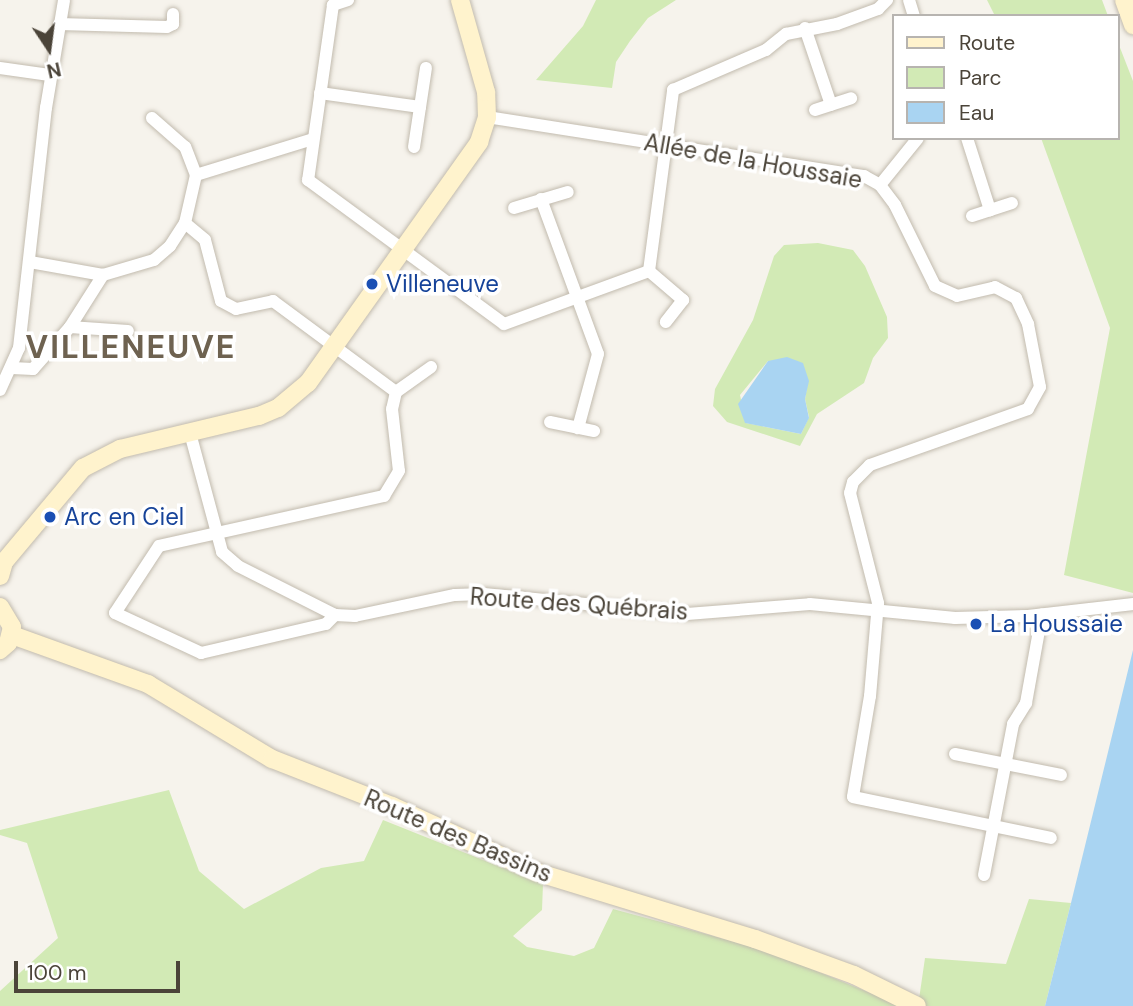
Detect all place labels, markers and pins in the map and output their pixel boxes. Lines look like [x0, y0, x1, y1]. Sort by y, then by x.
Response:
place label: Villeneuve [386, 270, 499, 298]
marker: Villeneuve [364, 276, 380, 292]
place label: Arc en Ciel [64, 503, 184, 531]
marker: Arc en Ciel [42, 509, 58, 525]
place label: La Houssaie [990, 610, 1123, 638]
marker: La Houssaie [968, 616, 984, 632]

